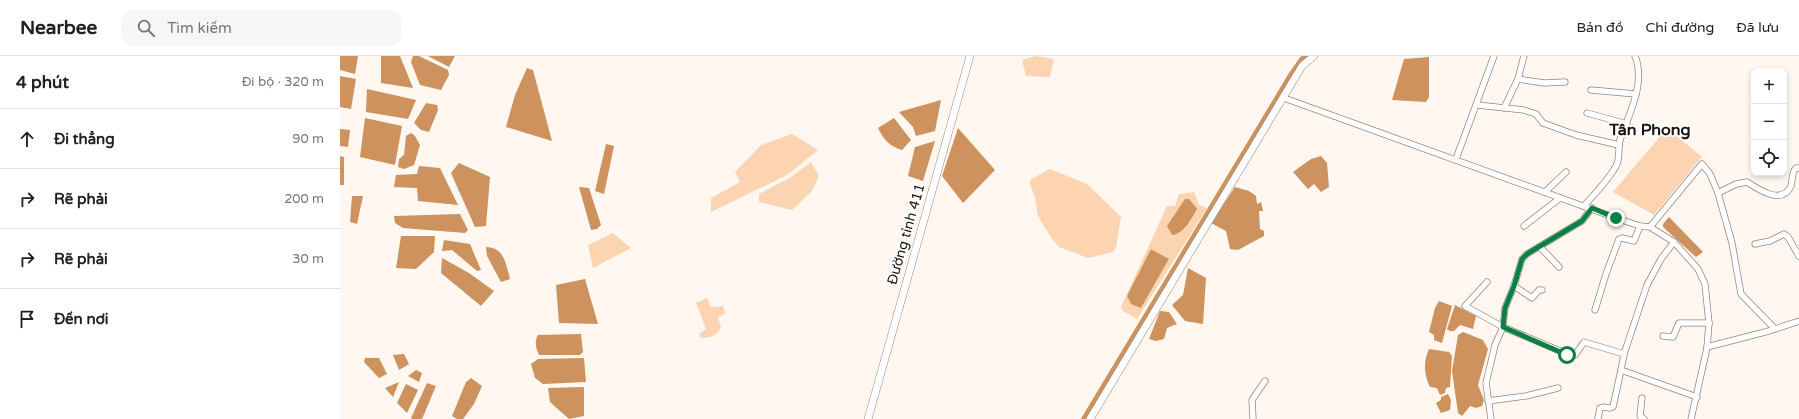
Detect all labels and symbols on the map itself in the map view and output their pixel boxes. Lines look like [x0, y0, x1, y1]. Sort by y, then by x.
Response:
district label: Tân Phong [1608, 120, 1691, 140]
street label: Đường tỉnh 411 [883, 181, 929, 287]
route end [1607, 209, 1625, 227]
route start [1558, 346, 1576, 364]

